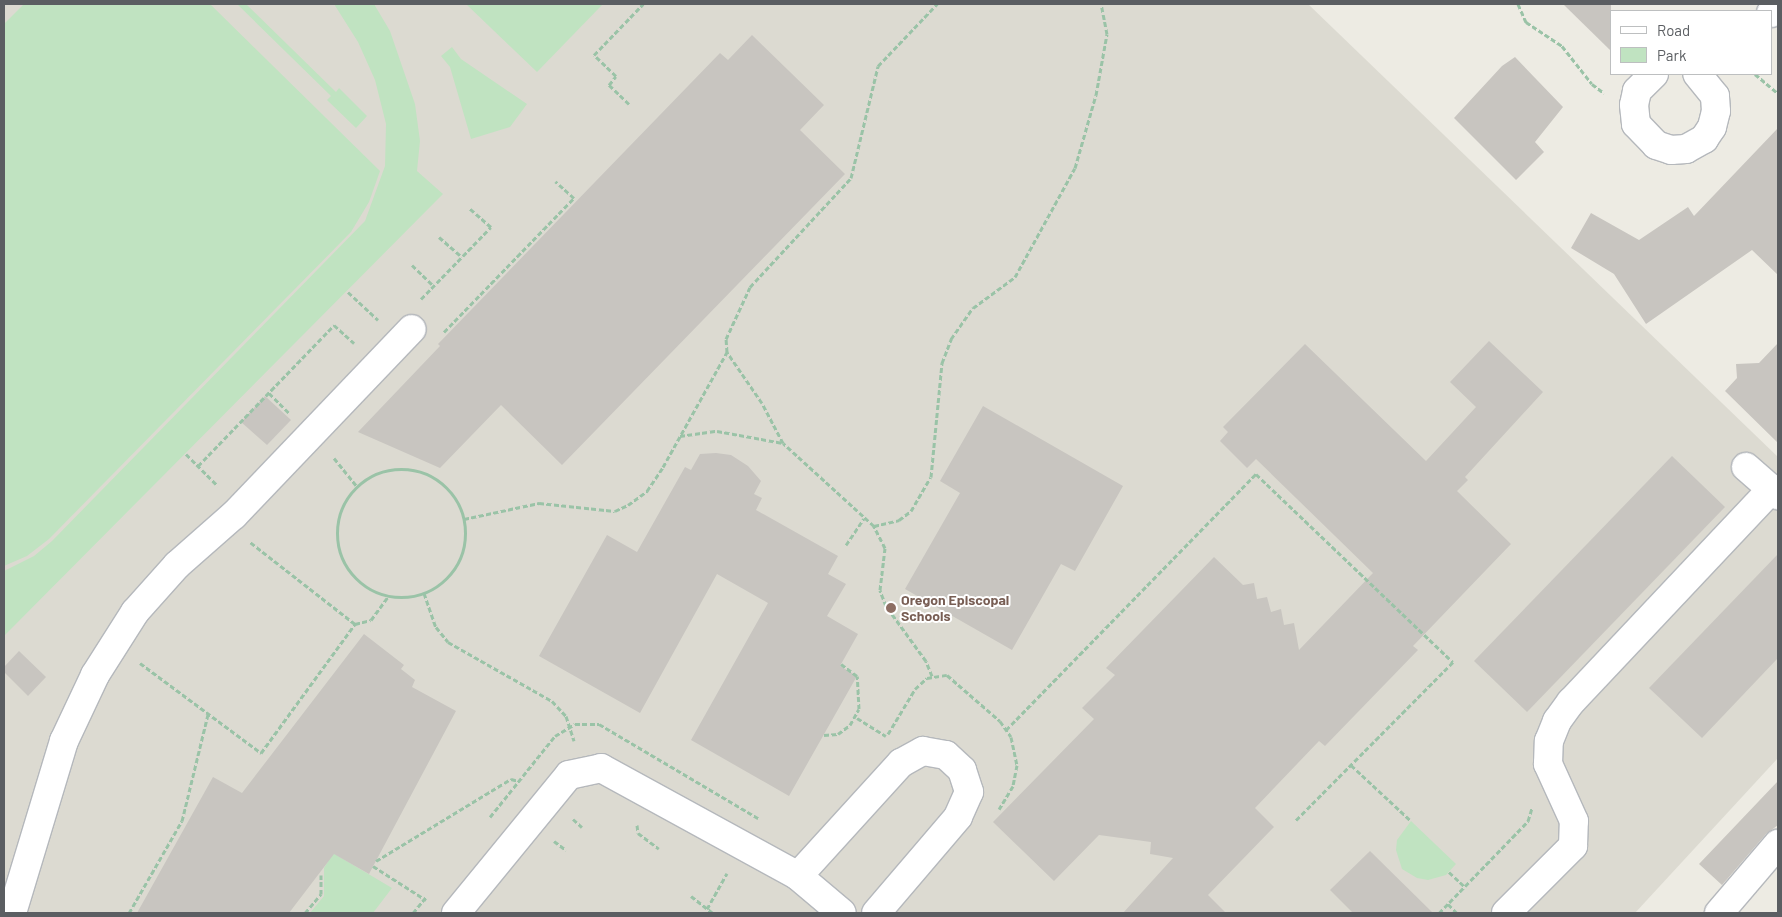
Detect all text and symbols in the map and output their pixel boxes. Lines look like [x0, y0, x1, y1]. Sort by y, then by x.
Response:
legend [1610, 10, 1772, 75]
text: Road [1657, 21, 1690, 39]
text: Park [1657, 46, 1686, 64]
place label: Oregon Episcopal Schools [901, 592, 1009, 624]
marker: Oregon Episcopal Schools [885, 602, 897, 614]

